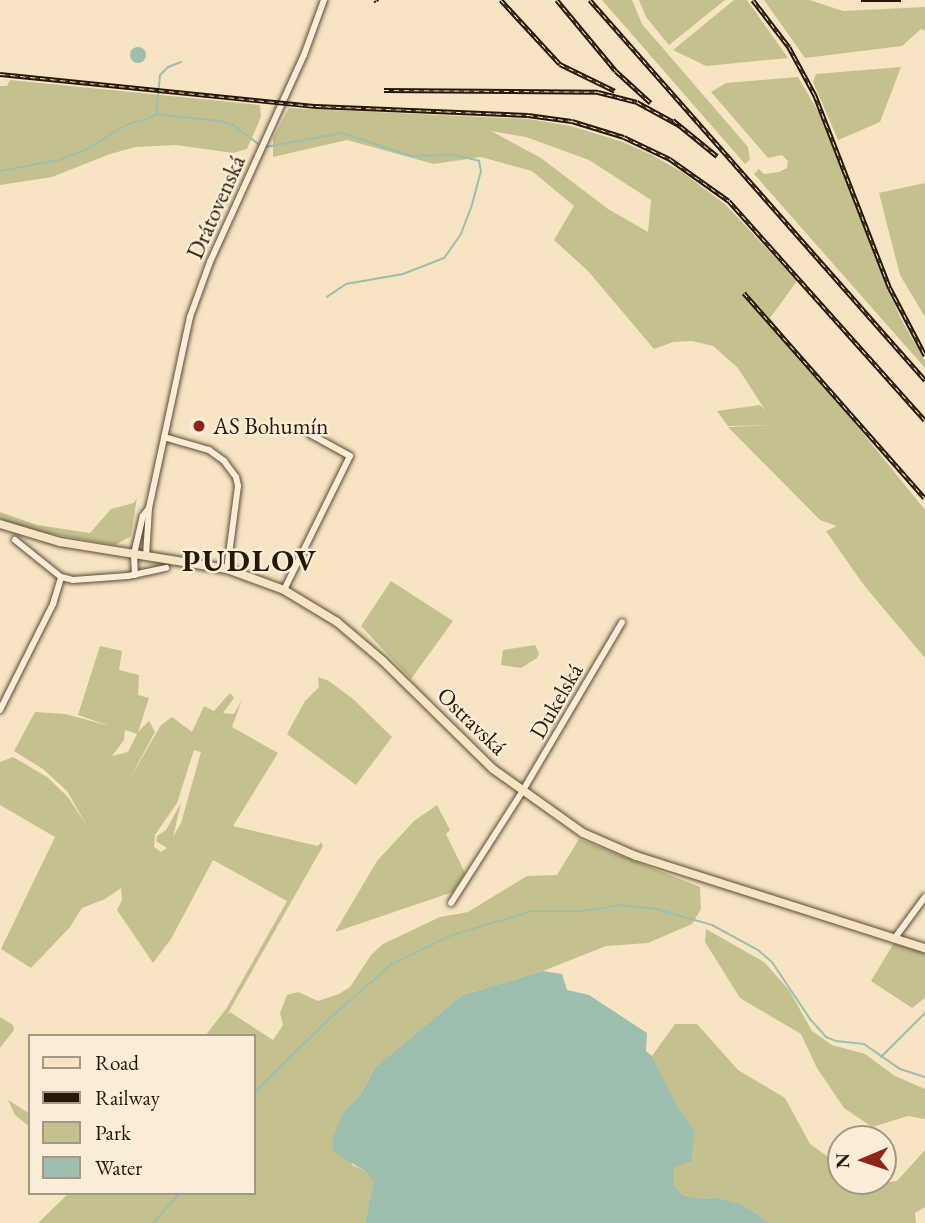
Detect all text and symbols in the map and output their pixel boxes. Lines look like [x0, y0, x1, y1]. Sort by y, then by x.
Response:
street label: Drátovenská [181, 151, 251, 263]
place label: AS Bohumín [213, 412, 328, 440]
marker: AS Bohumín [191, 418, 207, 434]
district label: PUDLOV [183, 543, 317, 579]
street label: Dukelská [524, 659, 588, 743]
street label: Ostravská [431, 681, 513, 761]
legend [28, 1034, 256, 1195]
text: Road [95, 1049, 139, 1076]
text: Railway [95, 1084, 160, 1111]
text: Park [95, 1119, 131, 1146]
north arrow [827, 1125, 897, 1195]
text: N [830, 1153, 855, 1169]
text: Water [95, 1154, 142, 1181]

